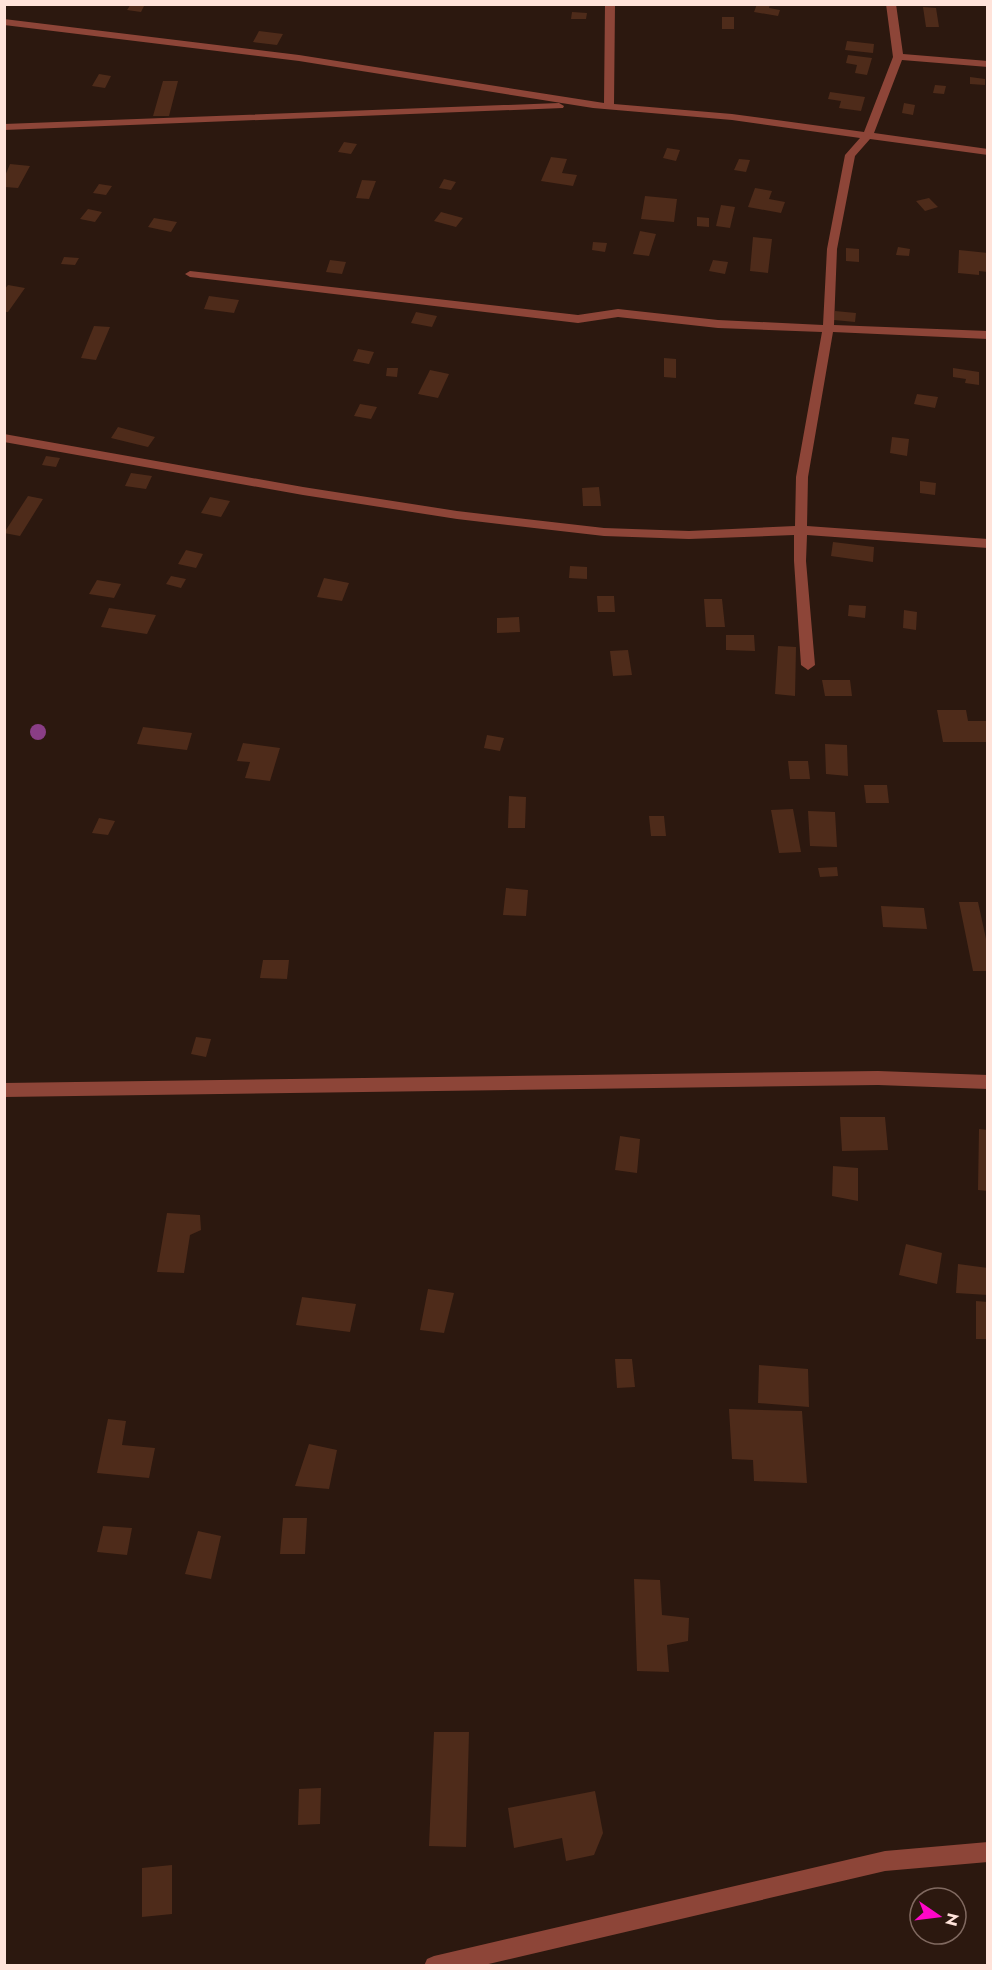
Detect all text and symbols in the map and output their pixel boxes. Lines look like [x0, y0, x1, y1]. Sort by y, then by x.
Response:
north arrow [908, 1886, 968, 1946]
text: N [939, 1911, 965, 1928]

